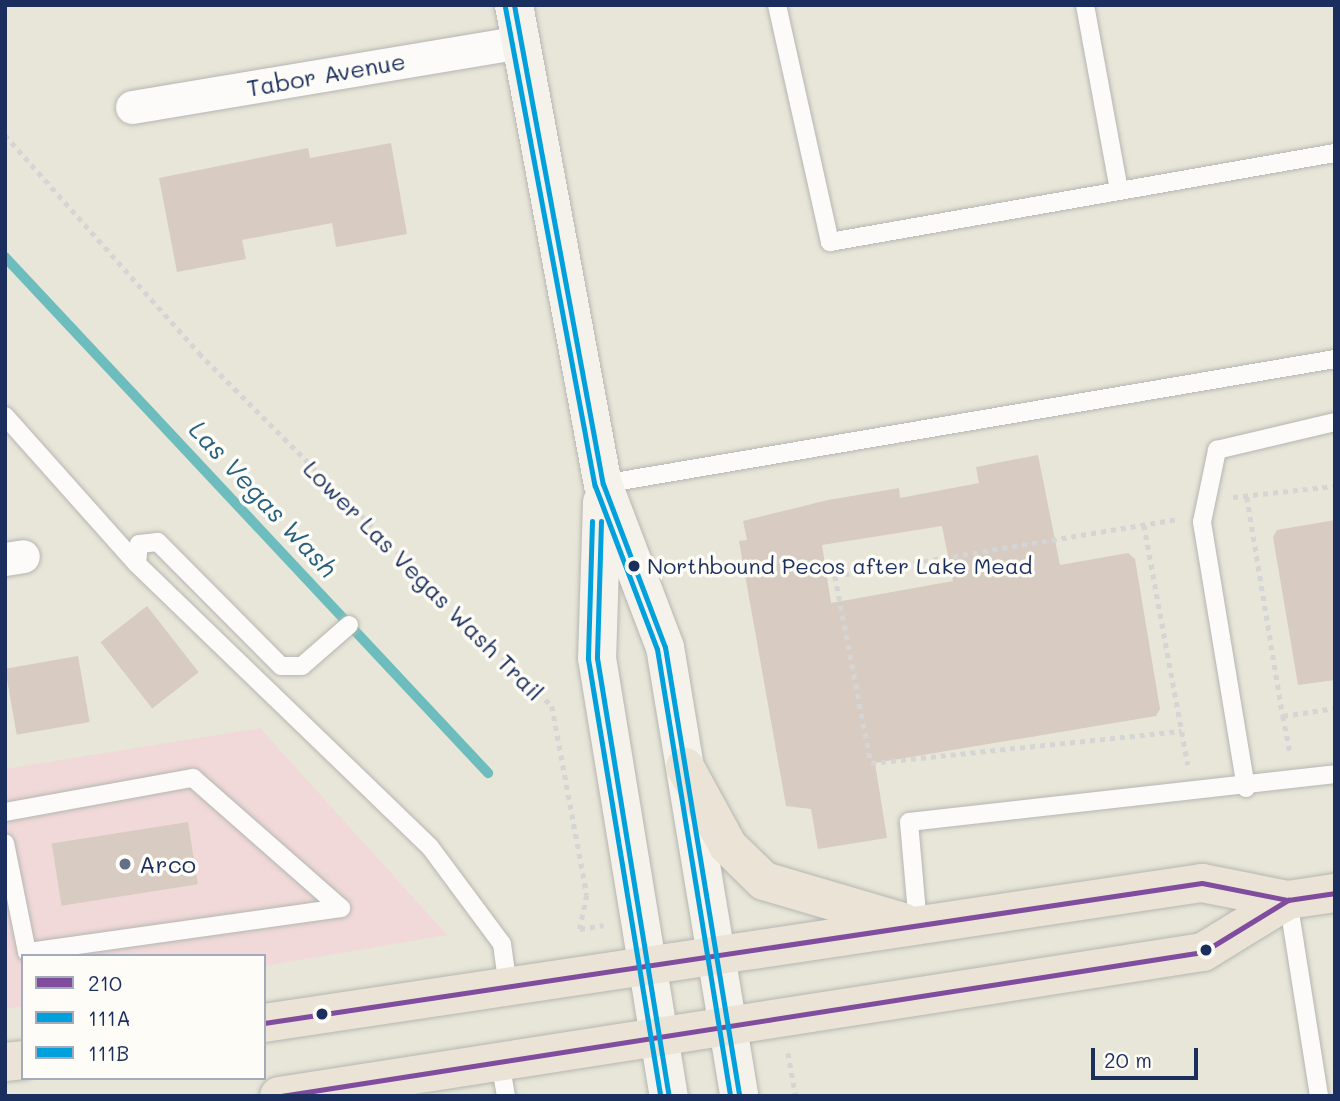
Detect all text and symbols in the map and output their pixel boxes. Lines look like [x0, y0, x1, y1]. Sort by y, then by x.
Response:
street label: Tabor Avenue [244, 46, 408, 102]
water label: Las Vegas Wash [182, 414, 344, 584]
street label: Lower Las Vegas Wash Trail [298, 454, 550, 706]
place label: Northbound Pecos after Lake Mead [647, 553, 1033, 579]
marker: Northbound Pecos after Lake Mead [627, 559, 641, 573]
place label: Arco [139, 850, 196, 878]
marker: Arco [117, 856, 133, 872]
unlabelled marker [1199, 943, 1213, 957]
legend [21, 954, 266, 1080]
text: 210 [88, 969, 122, 996]
text: 111A [88, 1004, 131, 1031]
unlabelled marker [315, 1007, 329, 1021]
scale bar [1095, 1034, 1202, 1078]
text: 111B [88, 1039, 129, 1066]
text: 20 m [1104, 1046, 1152, 1073]

